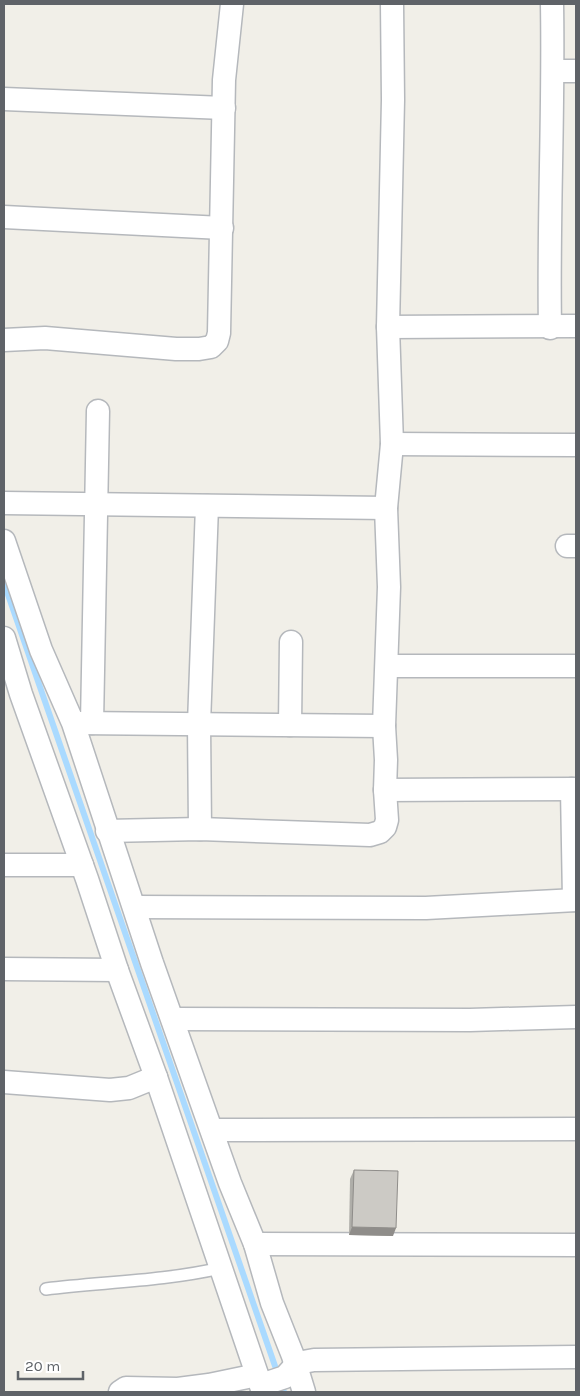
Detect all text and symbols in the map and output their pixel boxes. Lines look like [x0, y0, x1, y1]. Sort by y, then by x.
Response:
scale bar [18, 1348, 82, 1380]
text: 20 m [25, 1357, 60, 1375]

